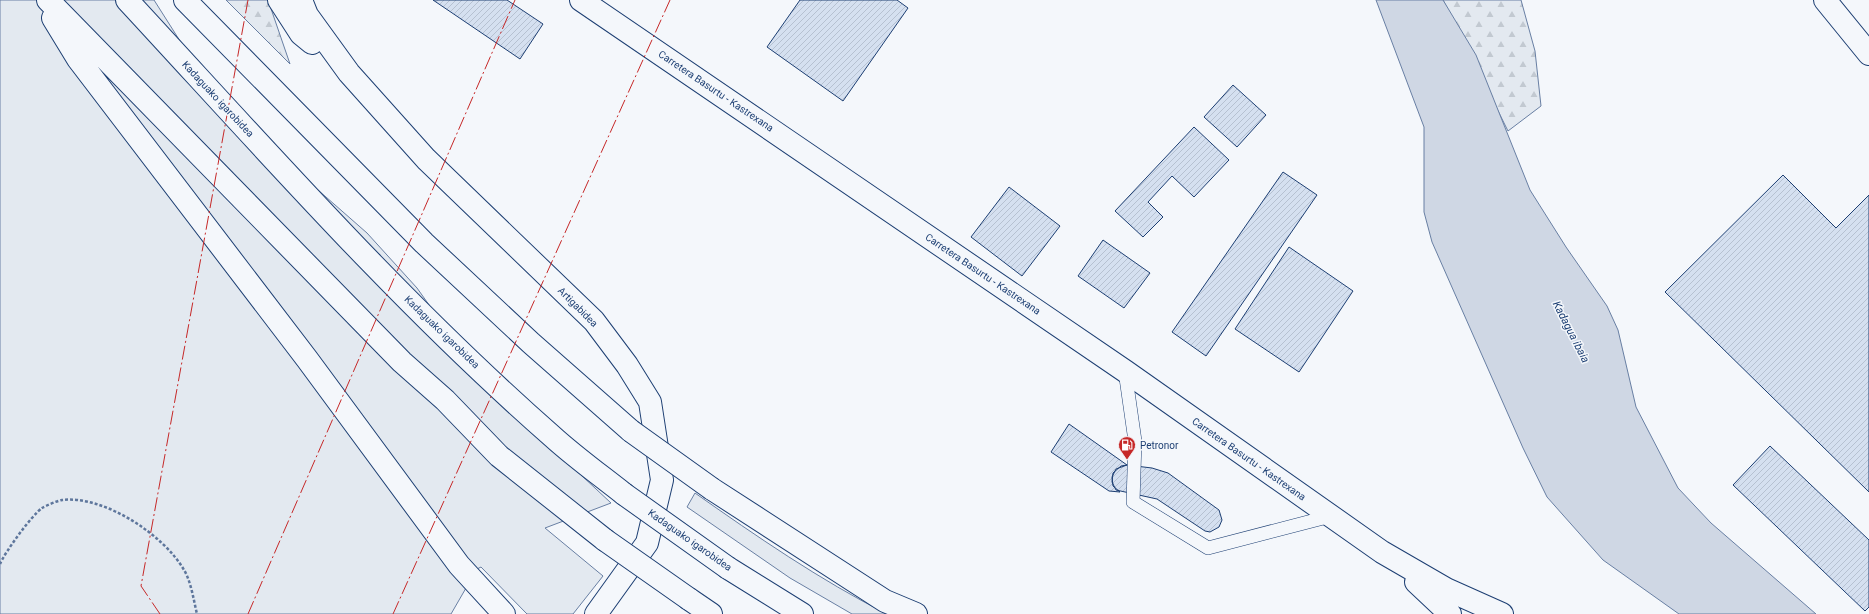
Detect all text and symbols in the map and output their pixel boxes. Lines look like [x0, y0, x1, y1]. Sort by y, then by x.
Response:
street label: Carretera Basurtu - Kastrexana [656, 48, 776, 134]
street label: Kadaguako igarobidea [180, 59, 256, 139]
street label: Carretera Basurtu - Kastrexana [923, 231, 1043, 317]
street label: Artigabidea [556, 285, 600, 329]
street label: Kadaguako igarobidea [402, 293, 482, 371]
water label: Kadagua ibaia [1550, 299, 1592, 365]
street label: Carretera Basurtu - Kastrexana [1190, 415, 1308, 503]
fuel station icon: Petronor [1117, 435, 1137, 460]
place label: Petronor [1140, 440, 1179, 451]
street label: Kadaguako igarobidea [646, 507, 734, 573]

